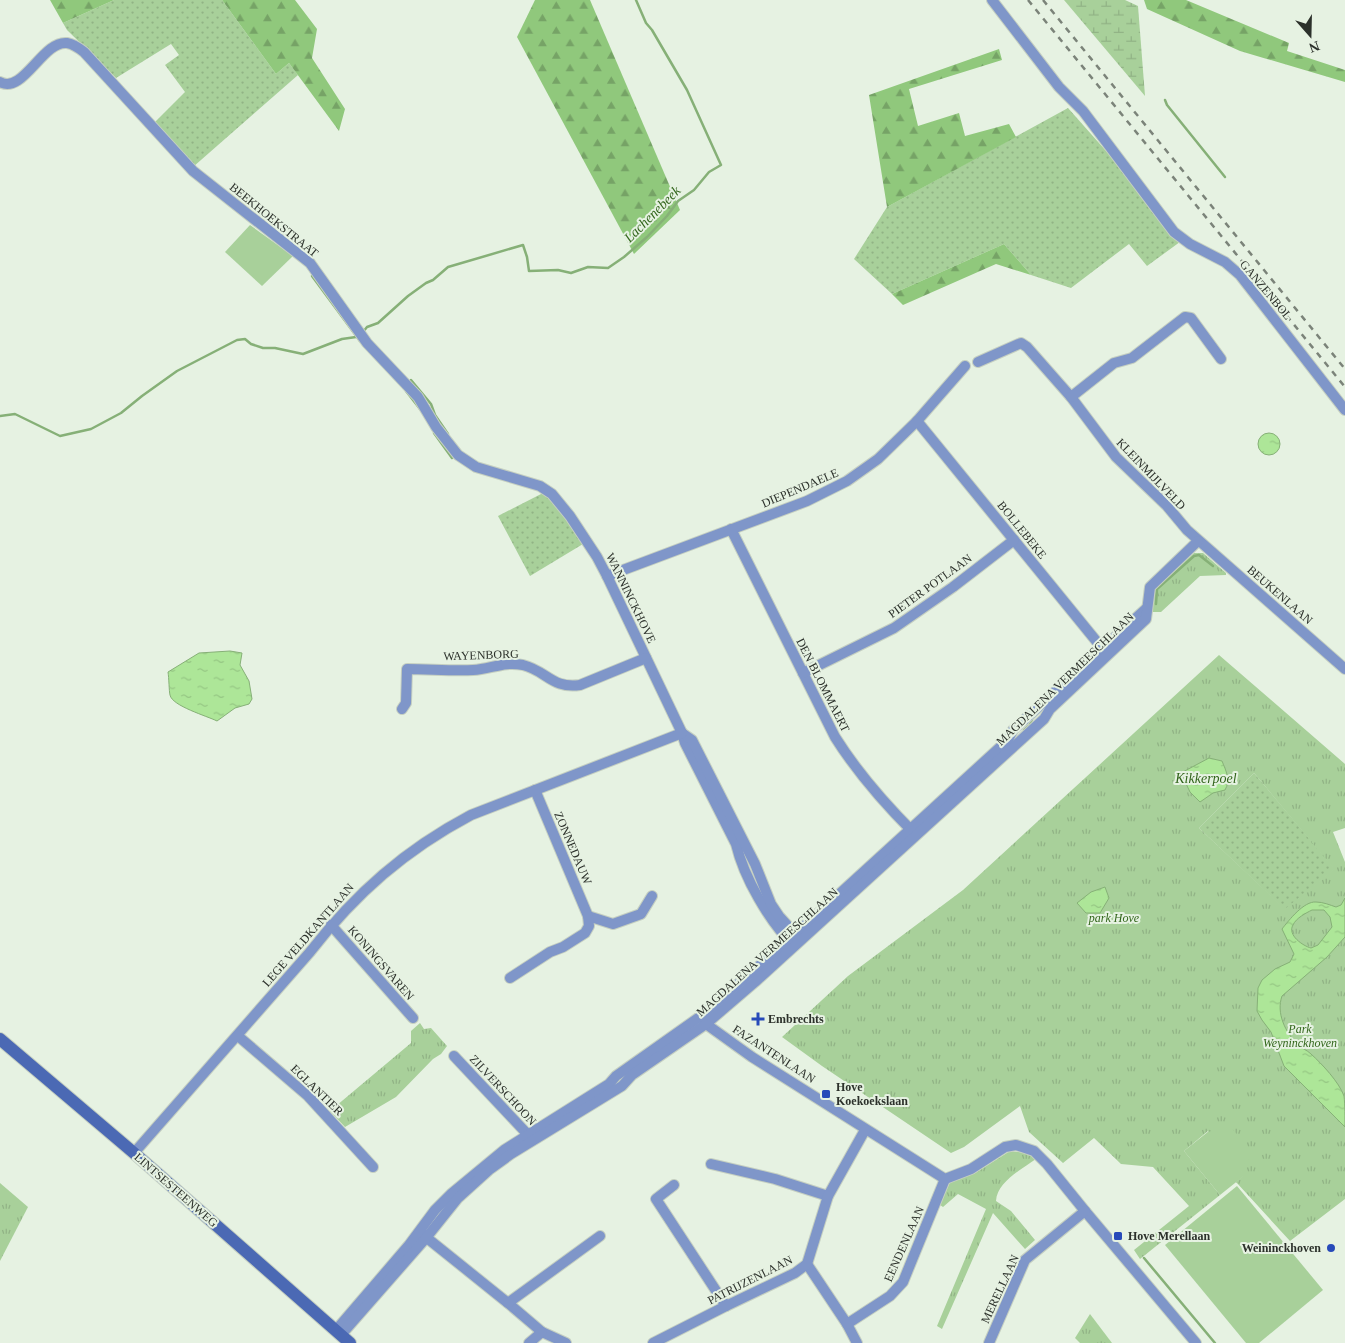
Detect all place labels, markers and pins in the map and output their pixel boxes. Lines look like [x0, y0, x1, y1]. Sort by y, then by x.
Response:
place label: Embrechts [768, 1012, 824, 1026]
marker: Embrechts [752, 1013, 764, 1025]
place label: Hove Koekoekslaan [836, 1080, 908, 1108]
marker: Hove Koekoekslaan [820, 1088, 832, 1100]
place label: Hove Merellaan [1128, 1229, 1210, 1243]
marker: Hove Merellaan [1112, 1230, 1124, 1242]
place label: Weininckhoven [1242, 1241, 1321, 1255]
marker: Weininckhoven [1325, 1242, 1337, 1254]

